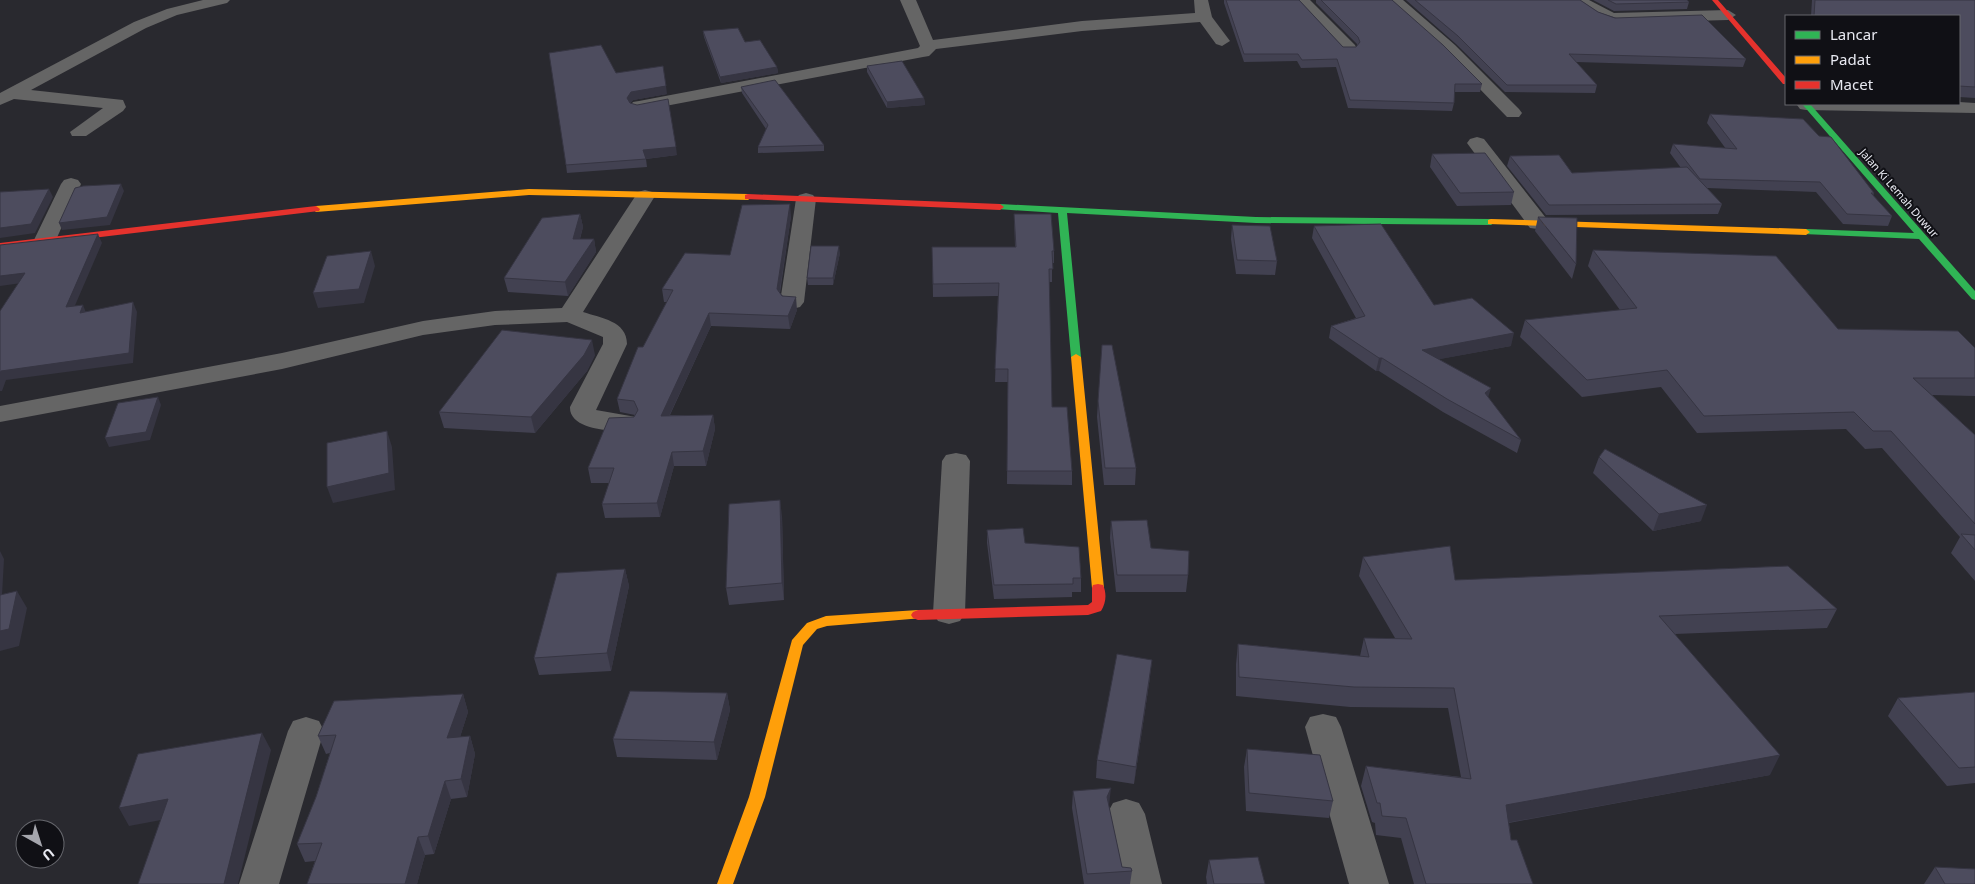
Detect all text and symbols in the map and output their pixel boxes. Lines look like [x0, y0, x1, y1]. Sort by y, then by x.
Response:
legend [1785, 15, 1960, 105]
text: Lancar [1830, 24, 1877, 44]
text: Padat [1830, 49, 1871, 69]
text: Macet [1830, 74, 1874, 94]
street label: Jalan Ki Lemah Duwur [1856, 144, 1942, 241]
north arrow [15, 819, 65, 869]
text: U [38, 844, 59, 865]

